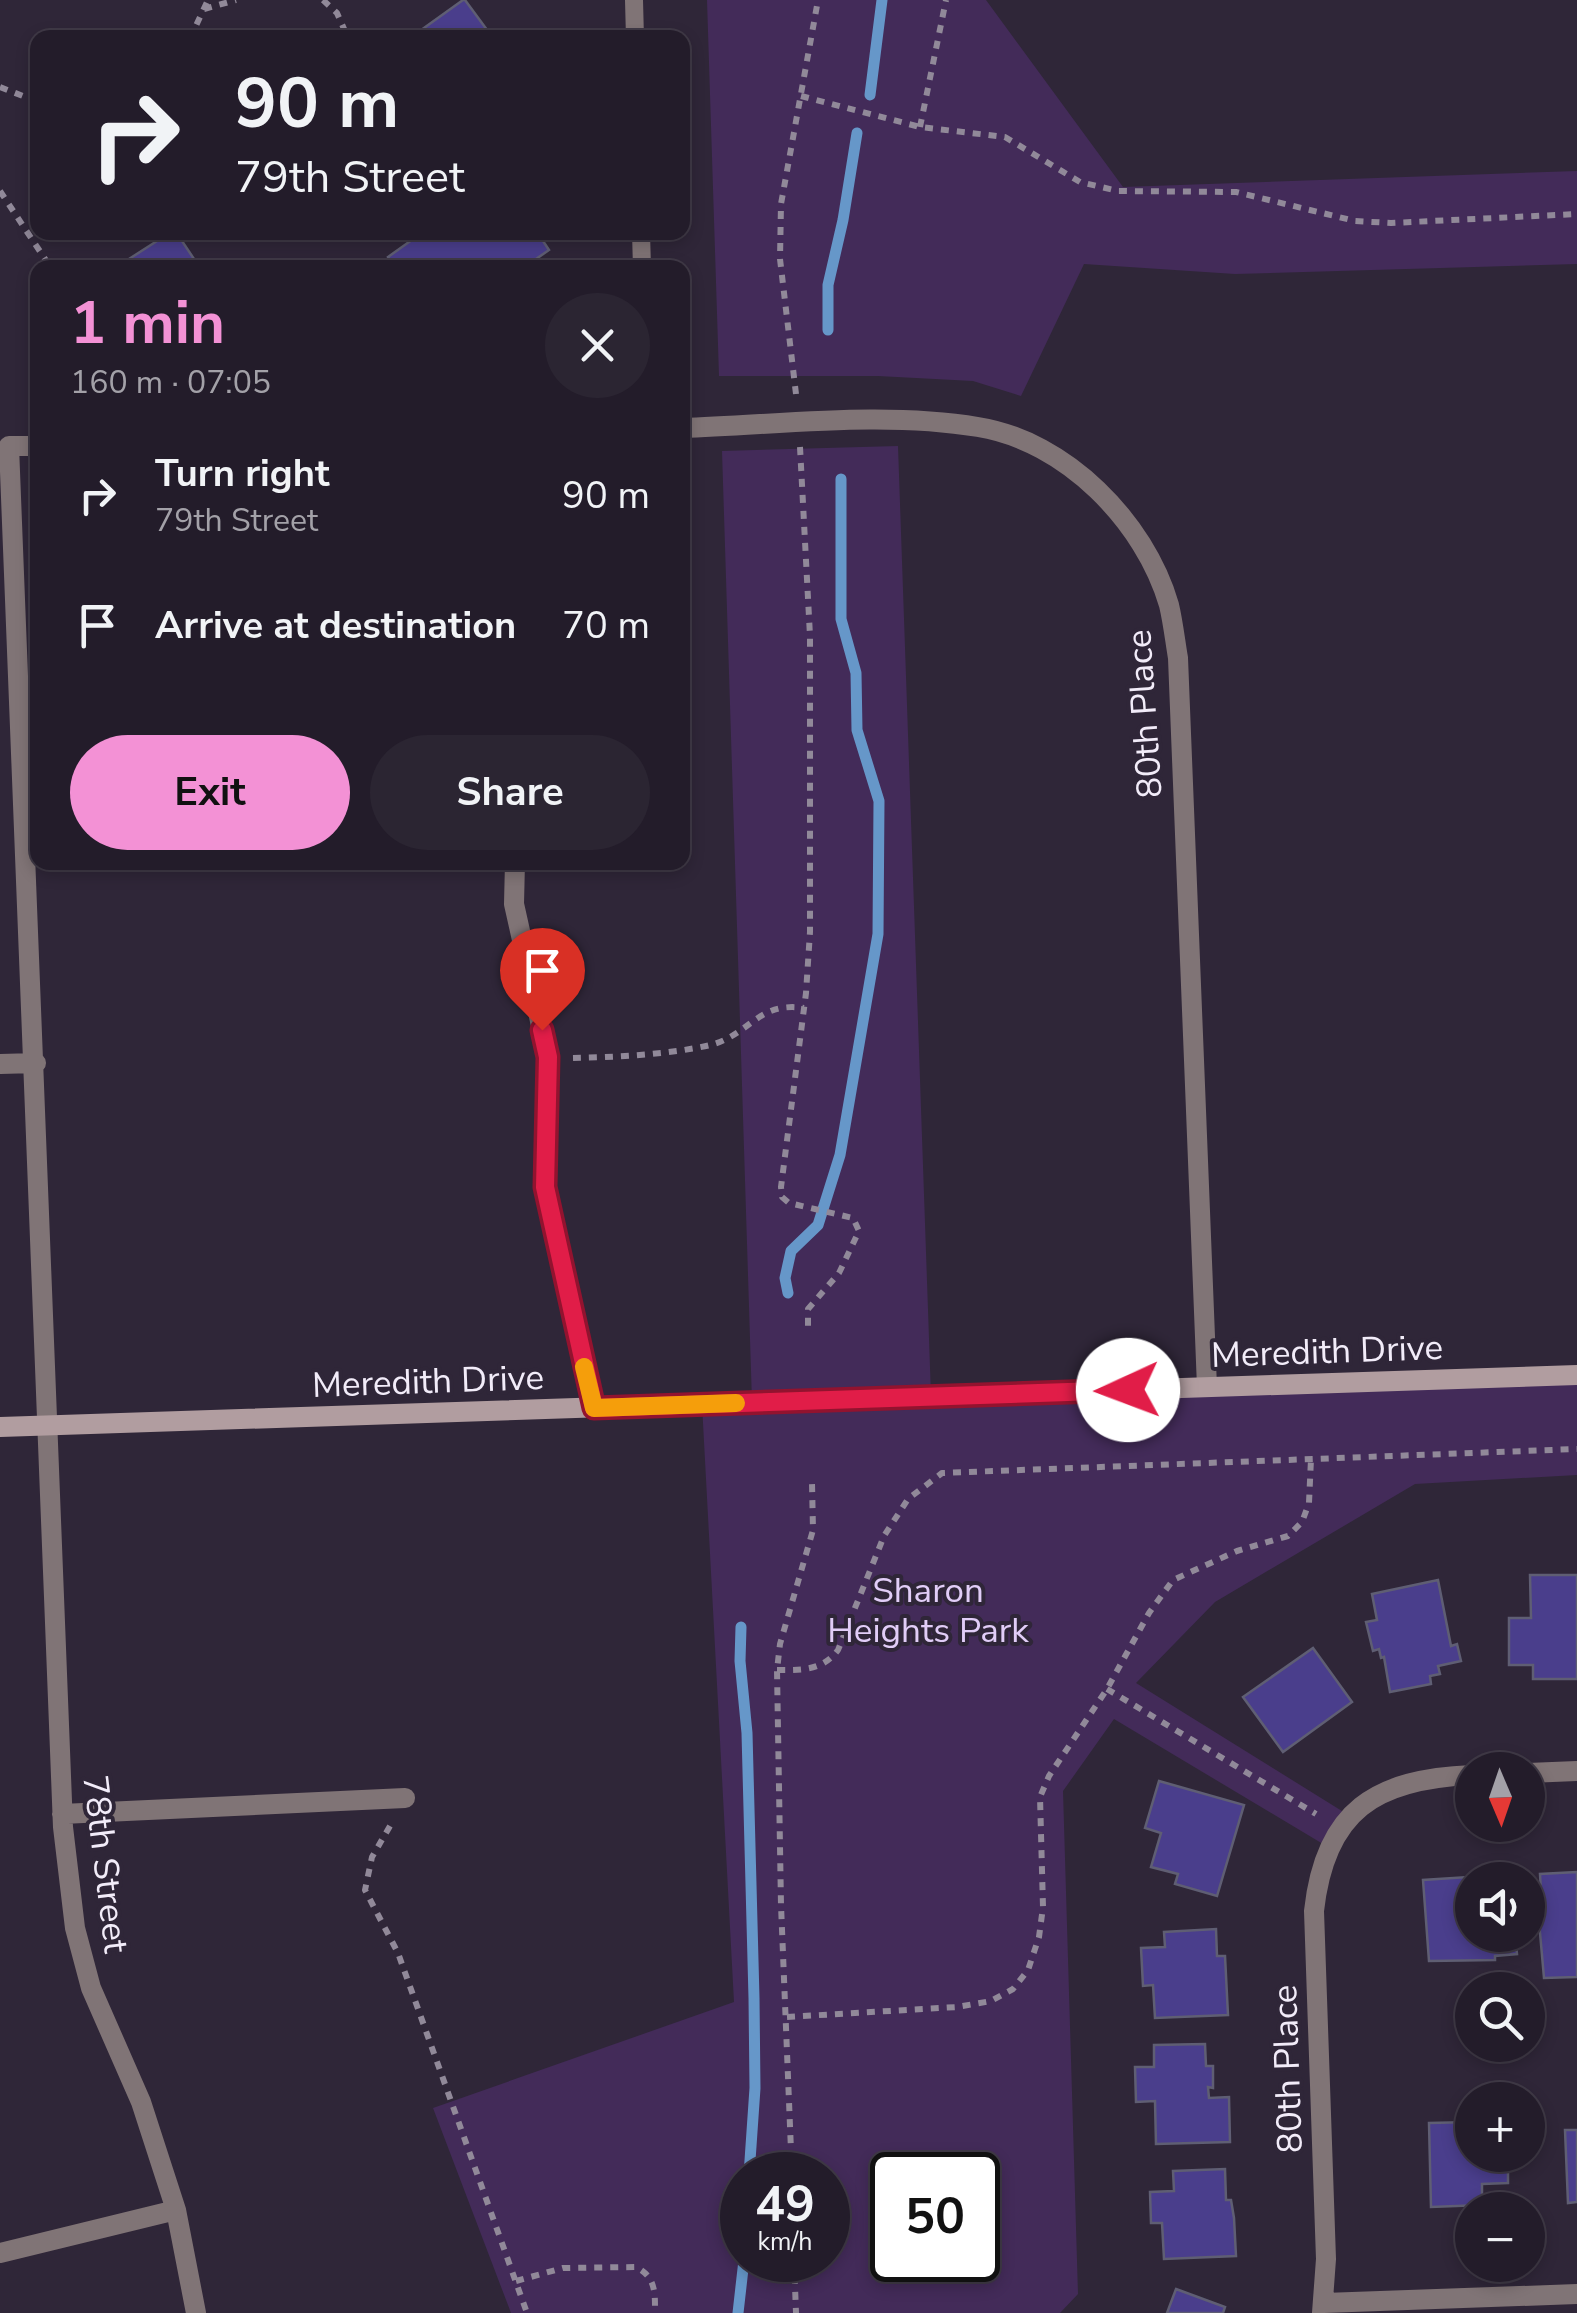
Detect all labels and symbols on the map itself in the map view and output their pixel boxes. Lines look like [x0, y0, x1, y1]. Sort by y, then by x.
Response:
street label: 80th Place [1115, 628, 1174, 800]
pin [500, 928, 585, 1031]
street label: Meredith Drive [1210, 1324, 1444, 1379]
position arrow [1076, 1338, 1180, 1442]
street label: Meredith Drive [311, 1354, 545, 1409]
park label: Sharon Heights Park [827, 1567, 1029, 1654]
north arrow [1455, 1752, 1545, 1842]
street label: 78th Street [71, 1773, 140, 1956]
street label: 80th Place [1261, 1984, 1314, 2154]
speed limit sign: 50 [870, 2152, 1000, 2282]

